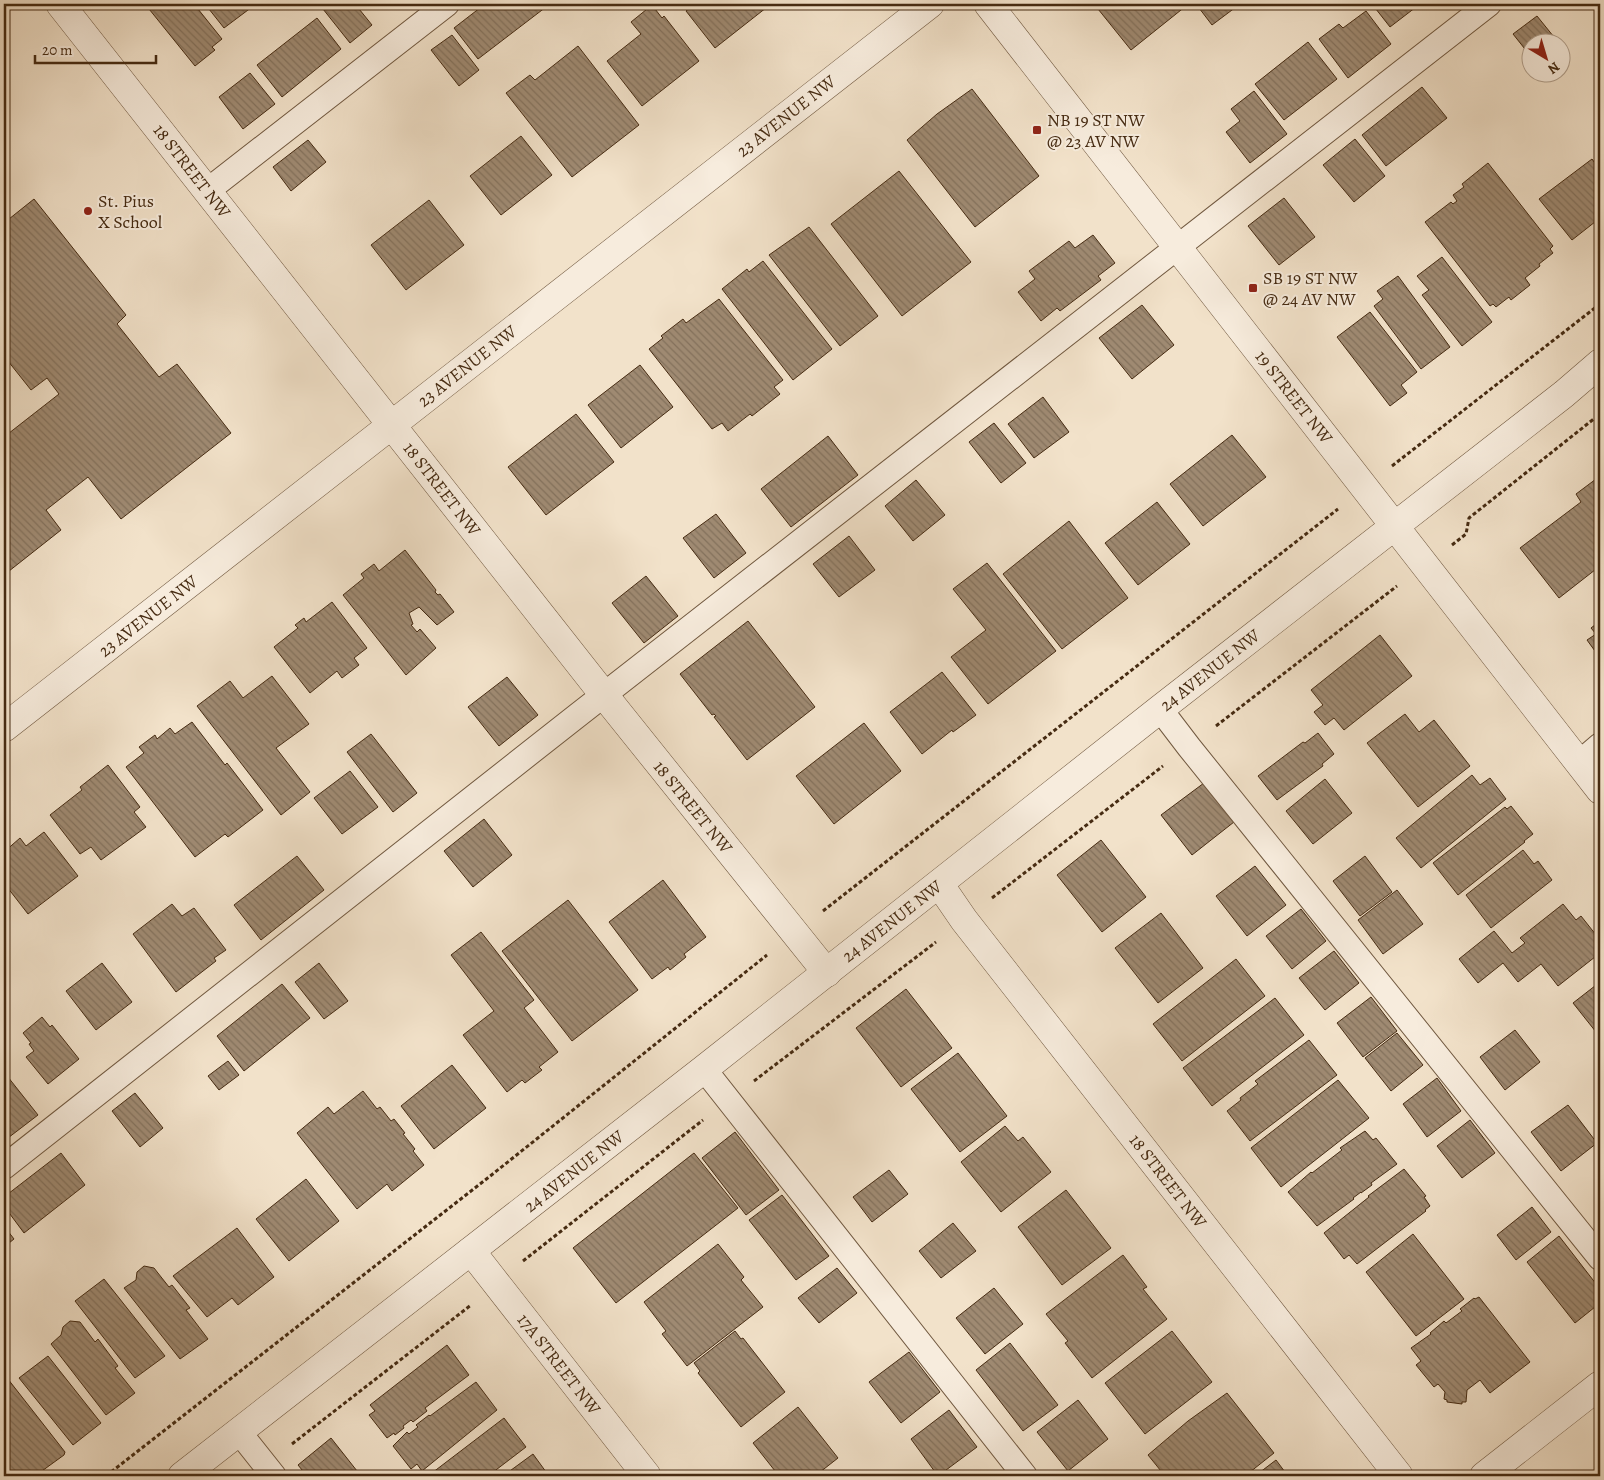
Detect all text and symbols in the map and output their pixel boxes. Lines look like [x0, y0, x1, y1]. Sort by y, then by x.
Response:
scale bar [35, 32, 156, 64]
north arrow [1522, 32, 1572, 82]
text: 20 m [42, 40, 73, 60]
text: N [1544, 57, 1564, 78]
street label: 23 AVENUE NW [731, 69, 841, 162]
place label: NB 19 ST NW @ 23 AV NW [1047, 108, 1145, 153]
street label: 18 STREET NW [148, 119, 236, 223]
marker: NB 19 ST NW @ 23 AV NW [1031, 124, 1043, 136]
place label: St. Pius X School [98, 189, 163, 234]
marker: St. Pius X School [82, 205, 94, 217]
place label: SB 19 ST NW @ 24 AV NW [1263, 266, 1358, 311]
marker: SB 19 ST NW @ 24 AV NW [1247, 282, 1259, 294]
street label: 23 AVENUE NW [412, 319, 522, 412]
street label: 19 STREET NW [1250, 345, 1338, 449]
street label: 18 STREET NW [398, 437, 486, 541]
street label: 23 AVENUE NW [93, 569, 203, 662]
street label: 24 AVENUE NW [1155, 623, 1265, 717]
street label: 18 STREET NW [648, 755, 738, 859]
street label: 24 AVENUE NW [837, 874, 947, 968]
street label: 24 AVENUE NW [519, 1124, 629, 1218]
street label: 18 STREET NW [1124, 1129, 1212, 1233]
street label: 17A STREET NW [512, 1308, 606, 1420]

